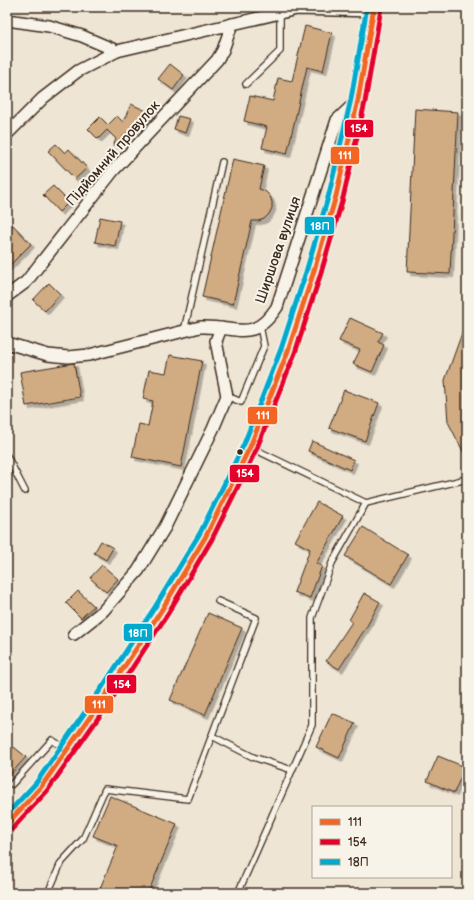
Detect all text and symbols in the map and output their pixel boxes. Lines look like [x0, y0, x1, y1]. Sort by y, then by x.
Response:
street label: Підйомний провулок [63, 96, 164, 209]
line badge: 154 [344, 119, 374, 138]
text: 154 [350, 122, 368, 135]
line badge: 111 [330, 146, 360, 165]
text: 111 [338, 149, 352, 162]
street label: Ширшова вулиця [252, 194, 304, 306]
line badge: 18П [304, 216, 335, 235]
text: 18П [310, 220, 330, 233]
line badge: 111 [247, 406, 278, 425]
text: 111 [256, 409, 270, 422]
unlabelled marker [235, 447, 245, 457]
line badge: 154 [229, 464, 260, 483]
text: 154 [236, 467, 254, 480]
line badge: 18П [123, 623, 153, 642]
text: 18П [128, 627, 148, 640]
line badge: 154 [106, 674, 137, 694]
text: 154 [113, 678, 131, 691]
line badge: 111 [84, 695, 114, 714]
text: 111 [92, 698, 106, 711]
legend [312, 806, 452, 878]
text: 111 [348, 815, 362, 830]
text: 154 [348, 835, 368, 850]
text: 18П [348, 855, 369, 870]

